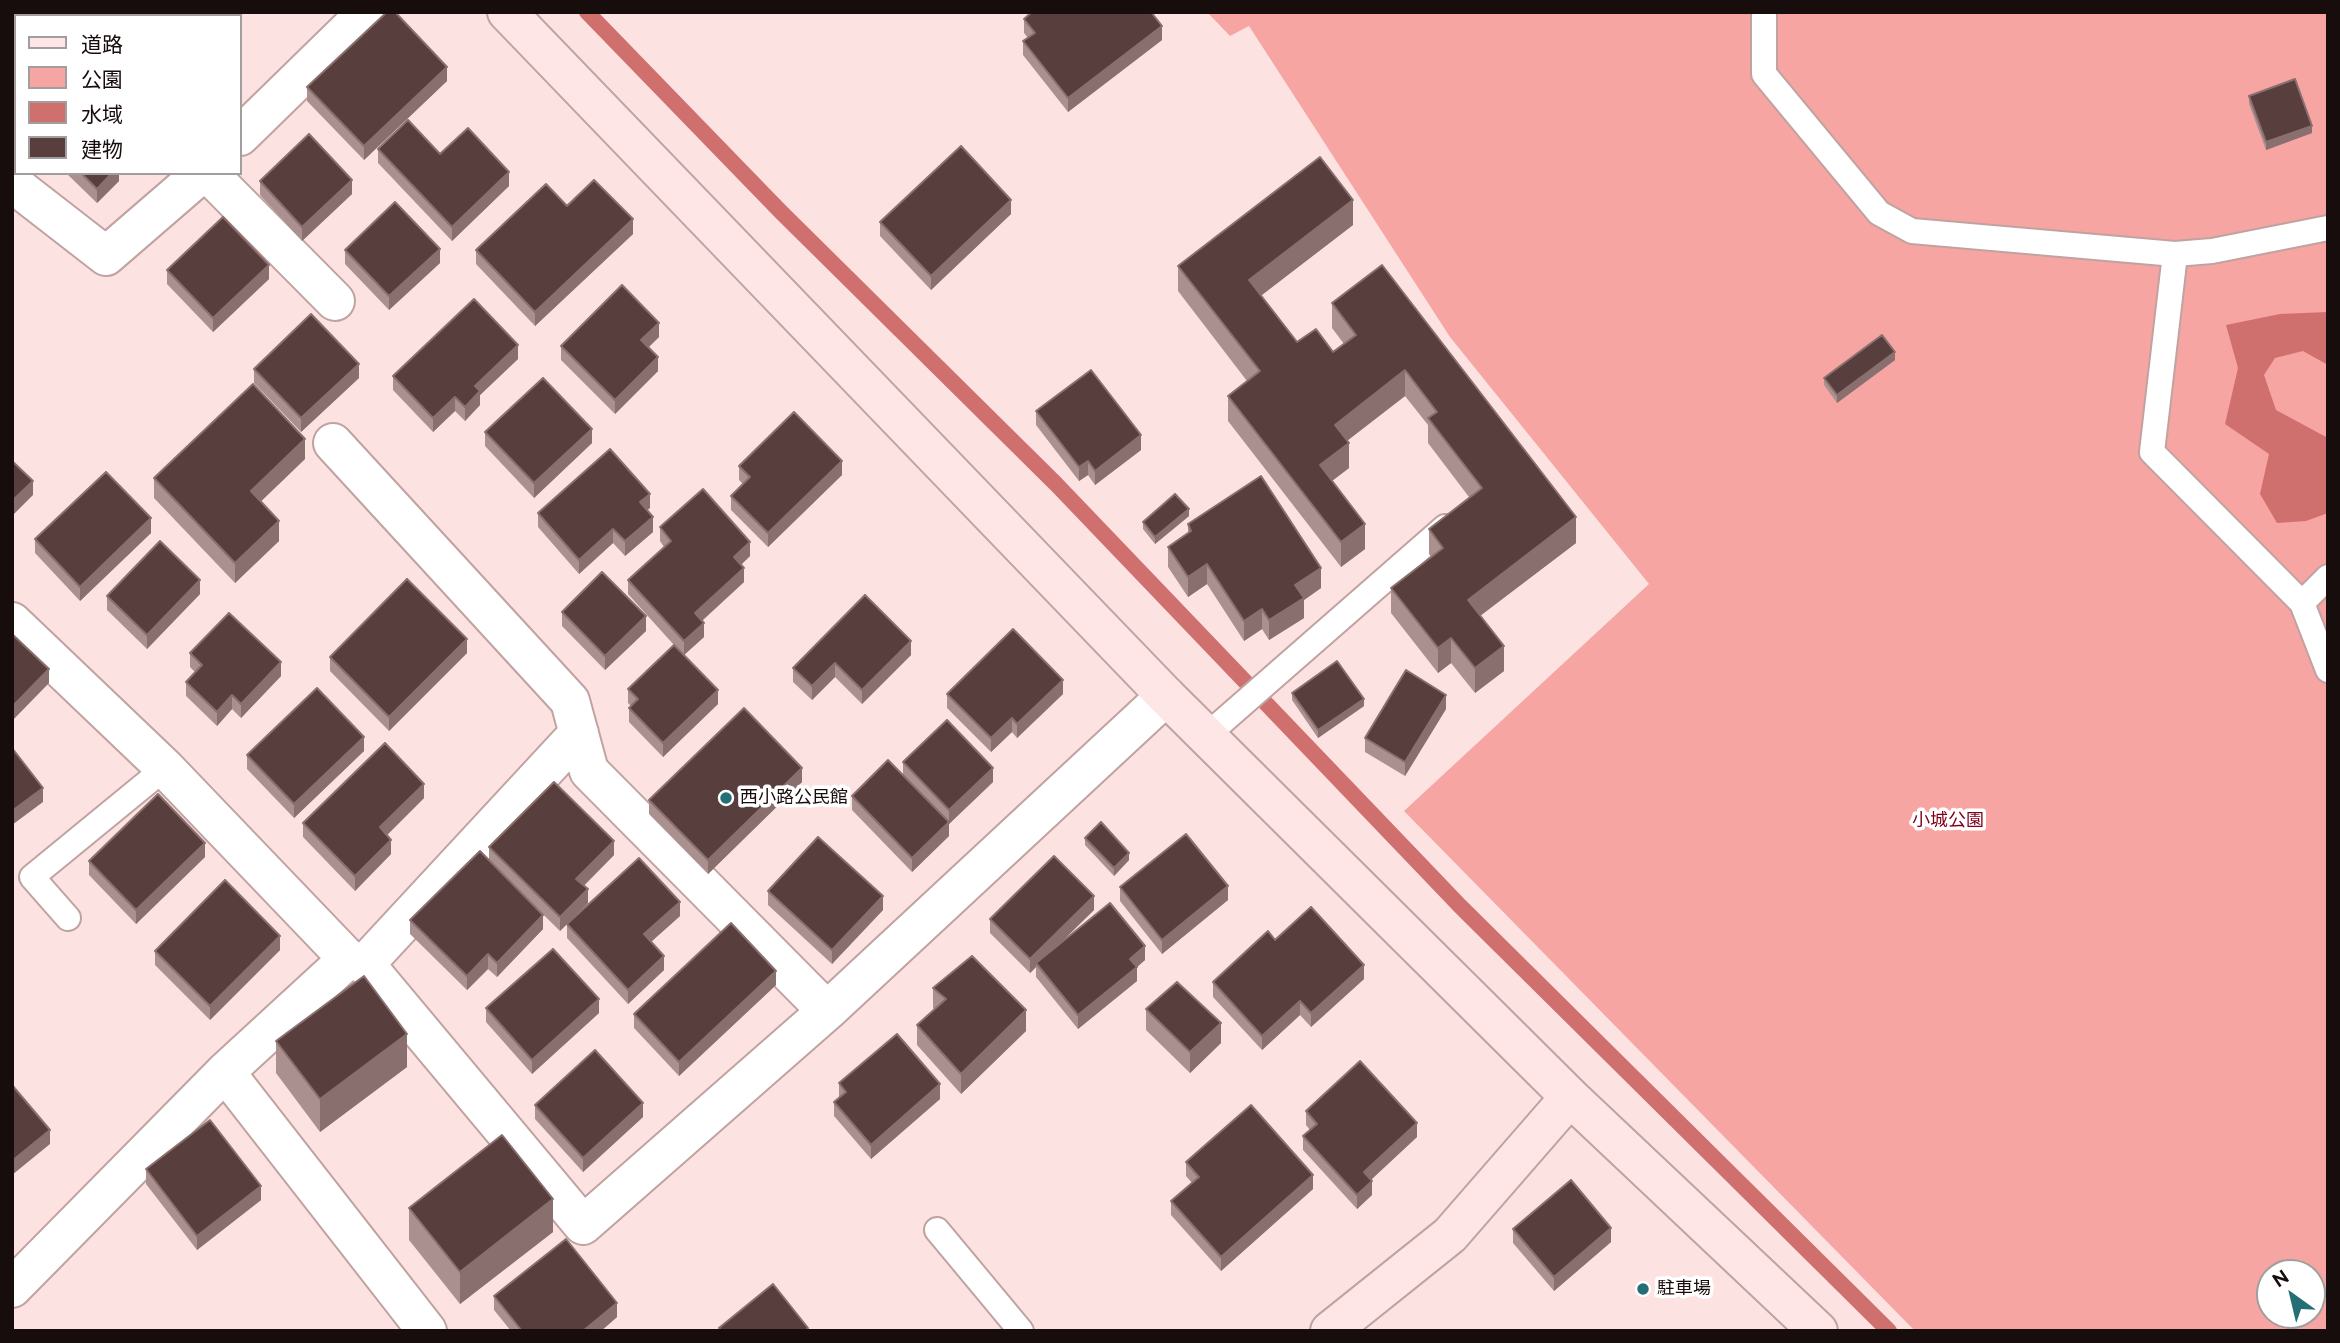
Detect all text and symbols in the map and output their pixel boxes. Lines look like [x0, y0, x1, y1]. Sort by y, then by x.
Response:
legend [14, 14, 242, 175]
text: 道路 [81, 32, 123, 57]
text: 公園 [81, 67, 123, 92]
text: 水域 [81, 102, 123, 127]
text: 建物 [81, 137, 123, 162]
place label: 西小路公民館 [740, 787, 848, 809]
marker: 西小路公民館 [718, 790, 734, 806]
park label: 小城公園 [1912, 810, 1984, 832]
north arrow [2256, 1259, 2326, 1329]
text: N [2268, 1265, 2293, 1291]
place label: 駐車場 [1657, 1278, 1711, 1300]
marker: 駐車場 [1635, 1281, 1651, 1297]

